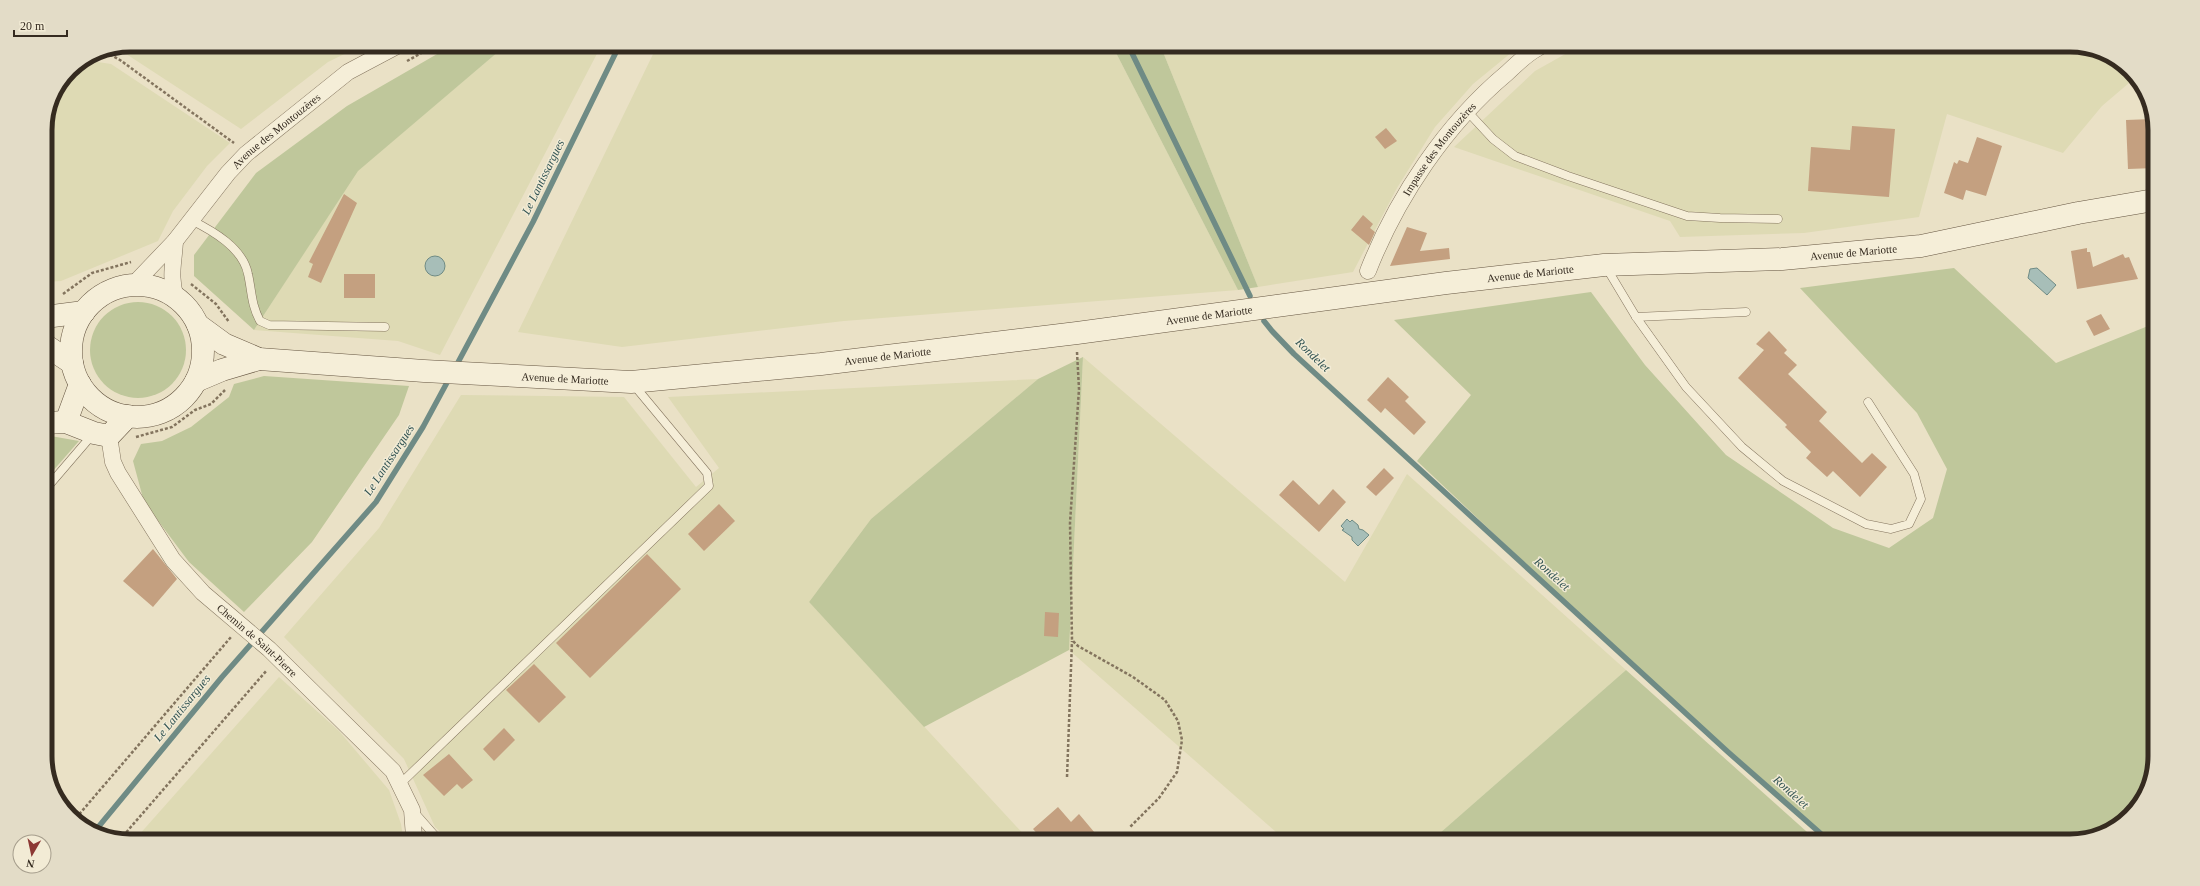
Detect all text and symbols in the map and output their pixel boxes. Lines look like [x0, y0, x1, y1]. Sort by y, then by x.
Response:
scale bar [14, 12, 67, 38]
text: 20 m [20, 19, 45, 33]
street label: Avenue des Montouzères [229, 91, 322, 171]
street label: Impasse des Montouzères [1400, 100, 1478, 198]
water label: Le Lantissargues [518, 137, 567, 218]
street label: Avenue de Mariotte [1809, 242, 1898, 262]
street label: Avenue de Mariotte [1486, 262, 1574, 284]
street label: Avenue de Mariotte [1165, 303, 1253, 327]
water label: Rondelet [1292, 334, 1334, 375]
street label: Avenue de Mariotte [844, 345, 932, 367]
street label: Avenue de Mariotte [521, 370, 609, 387]
water label: Le Lantissargues [360, 422, 417, 499]
water label: Rondelet [1531, 554, 1573, 594]
street label: Chemin de Saint-Pierre [215, 602, 300, 679]
water label: Le Lantissargues [150, 672, 213, 745]
water label: Rondelet [1770, 772, 1812, 812]
north arrow [12, 834, 52, 874]
text: N [26, 857, 35, 870]

